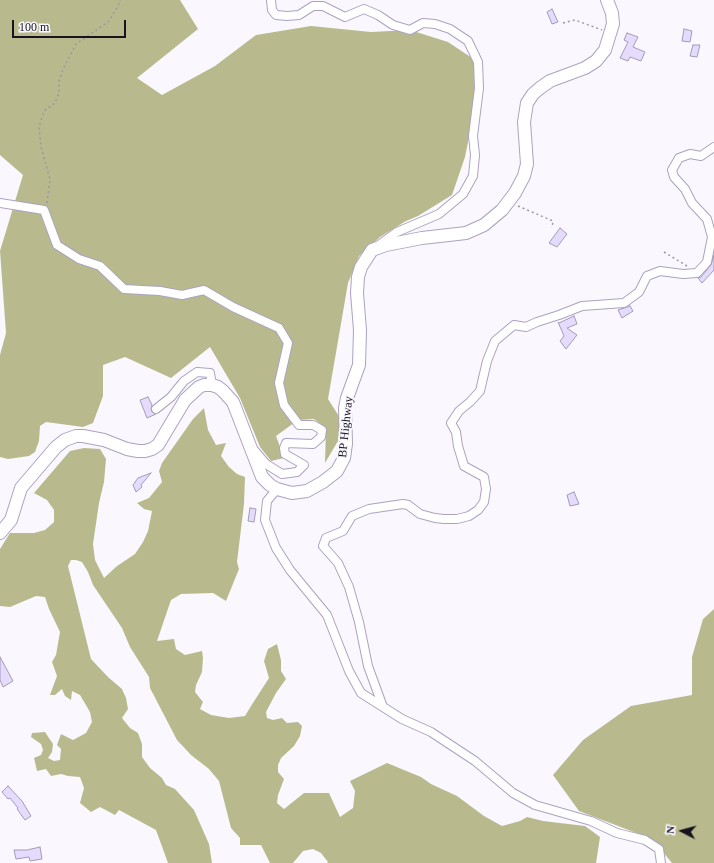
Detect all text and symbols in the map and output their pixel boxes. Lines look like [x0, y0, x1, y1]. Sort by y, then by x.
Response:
scale bar [14, 12, 128, 38]
text: 100 m [19, 20, 49, 34]
street label: BP Highway [336, 396, 356, 458]
north arrow [662, 811, 702, 851]
text: N [664, 825, 676, 834]

